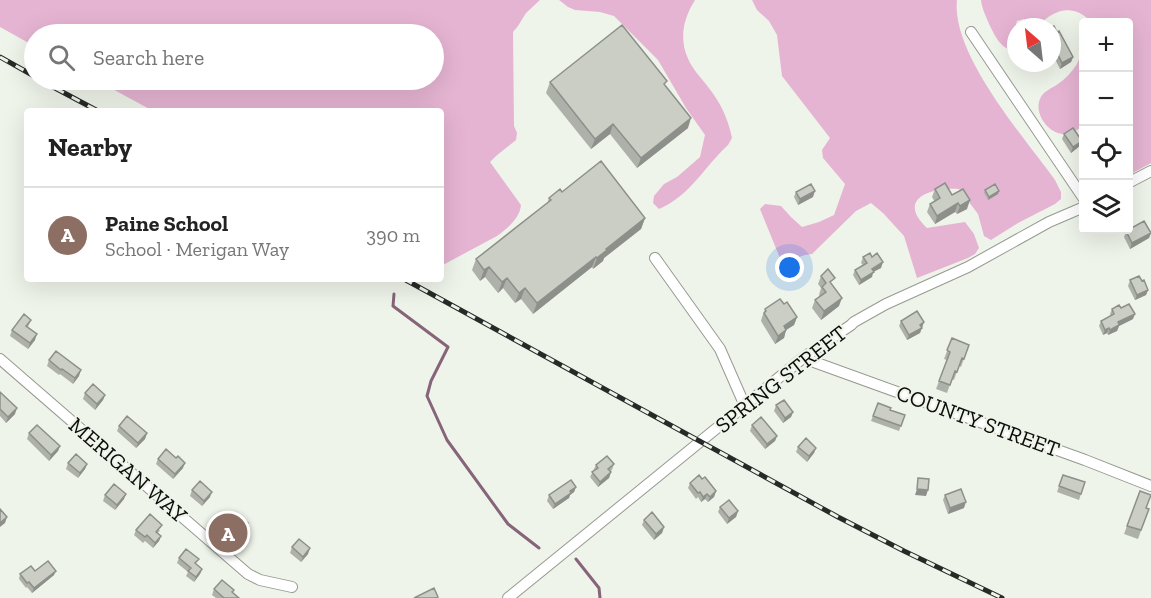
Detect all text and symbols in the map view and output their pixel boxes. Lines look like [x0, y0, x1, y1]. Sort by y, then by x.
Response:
north arrow [1007, 18, 1061, 72]
map controls [1079, 18, 1133, 234]
button: + [1079, 18, 1133, 72]
search box [24, 24, 444, 90]
icon: search [45, 41, 78, 74]
text: Search here [93, 44, 204, 71]
button: − [1079, 72, 1133, 126]
button: locate [1079, 126, 1133, 180]
text: Nearby [48, 131, 132, 163]
button: layers [1079, 180, 1133, 234]
text: Paine School [105, 210, 228, 237]
text: A [61, 223, 74, 247]
text: 390 m [366, 223, 420, 247]
text: School · Merigan Way [105, 237, 289, 261]
your location [775, 253, 804, 282]
street label: SPRING STREET [710, 319, 852, 439]
street label: COUNTY STREET [893, 379, 1064, 463]
street label: MERIGAN WAY [63, 411, 193, 529]
pin: A [208, 510, 248, 556]

